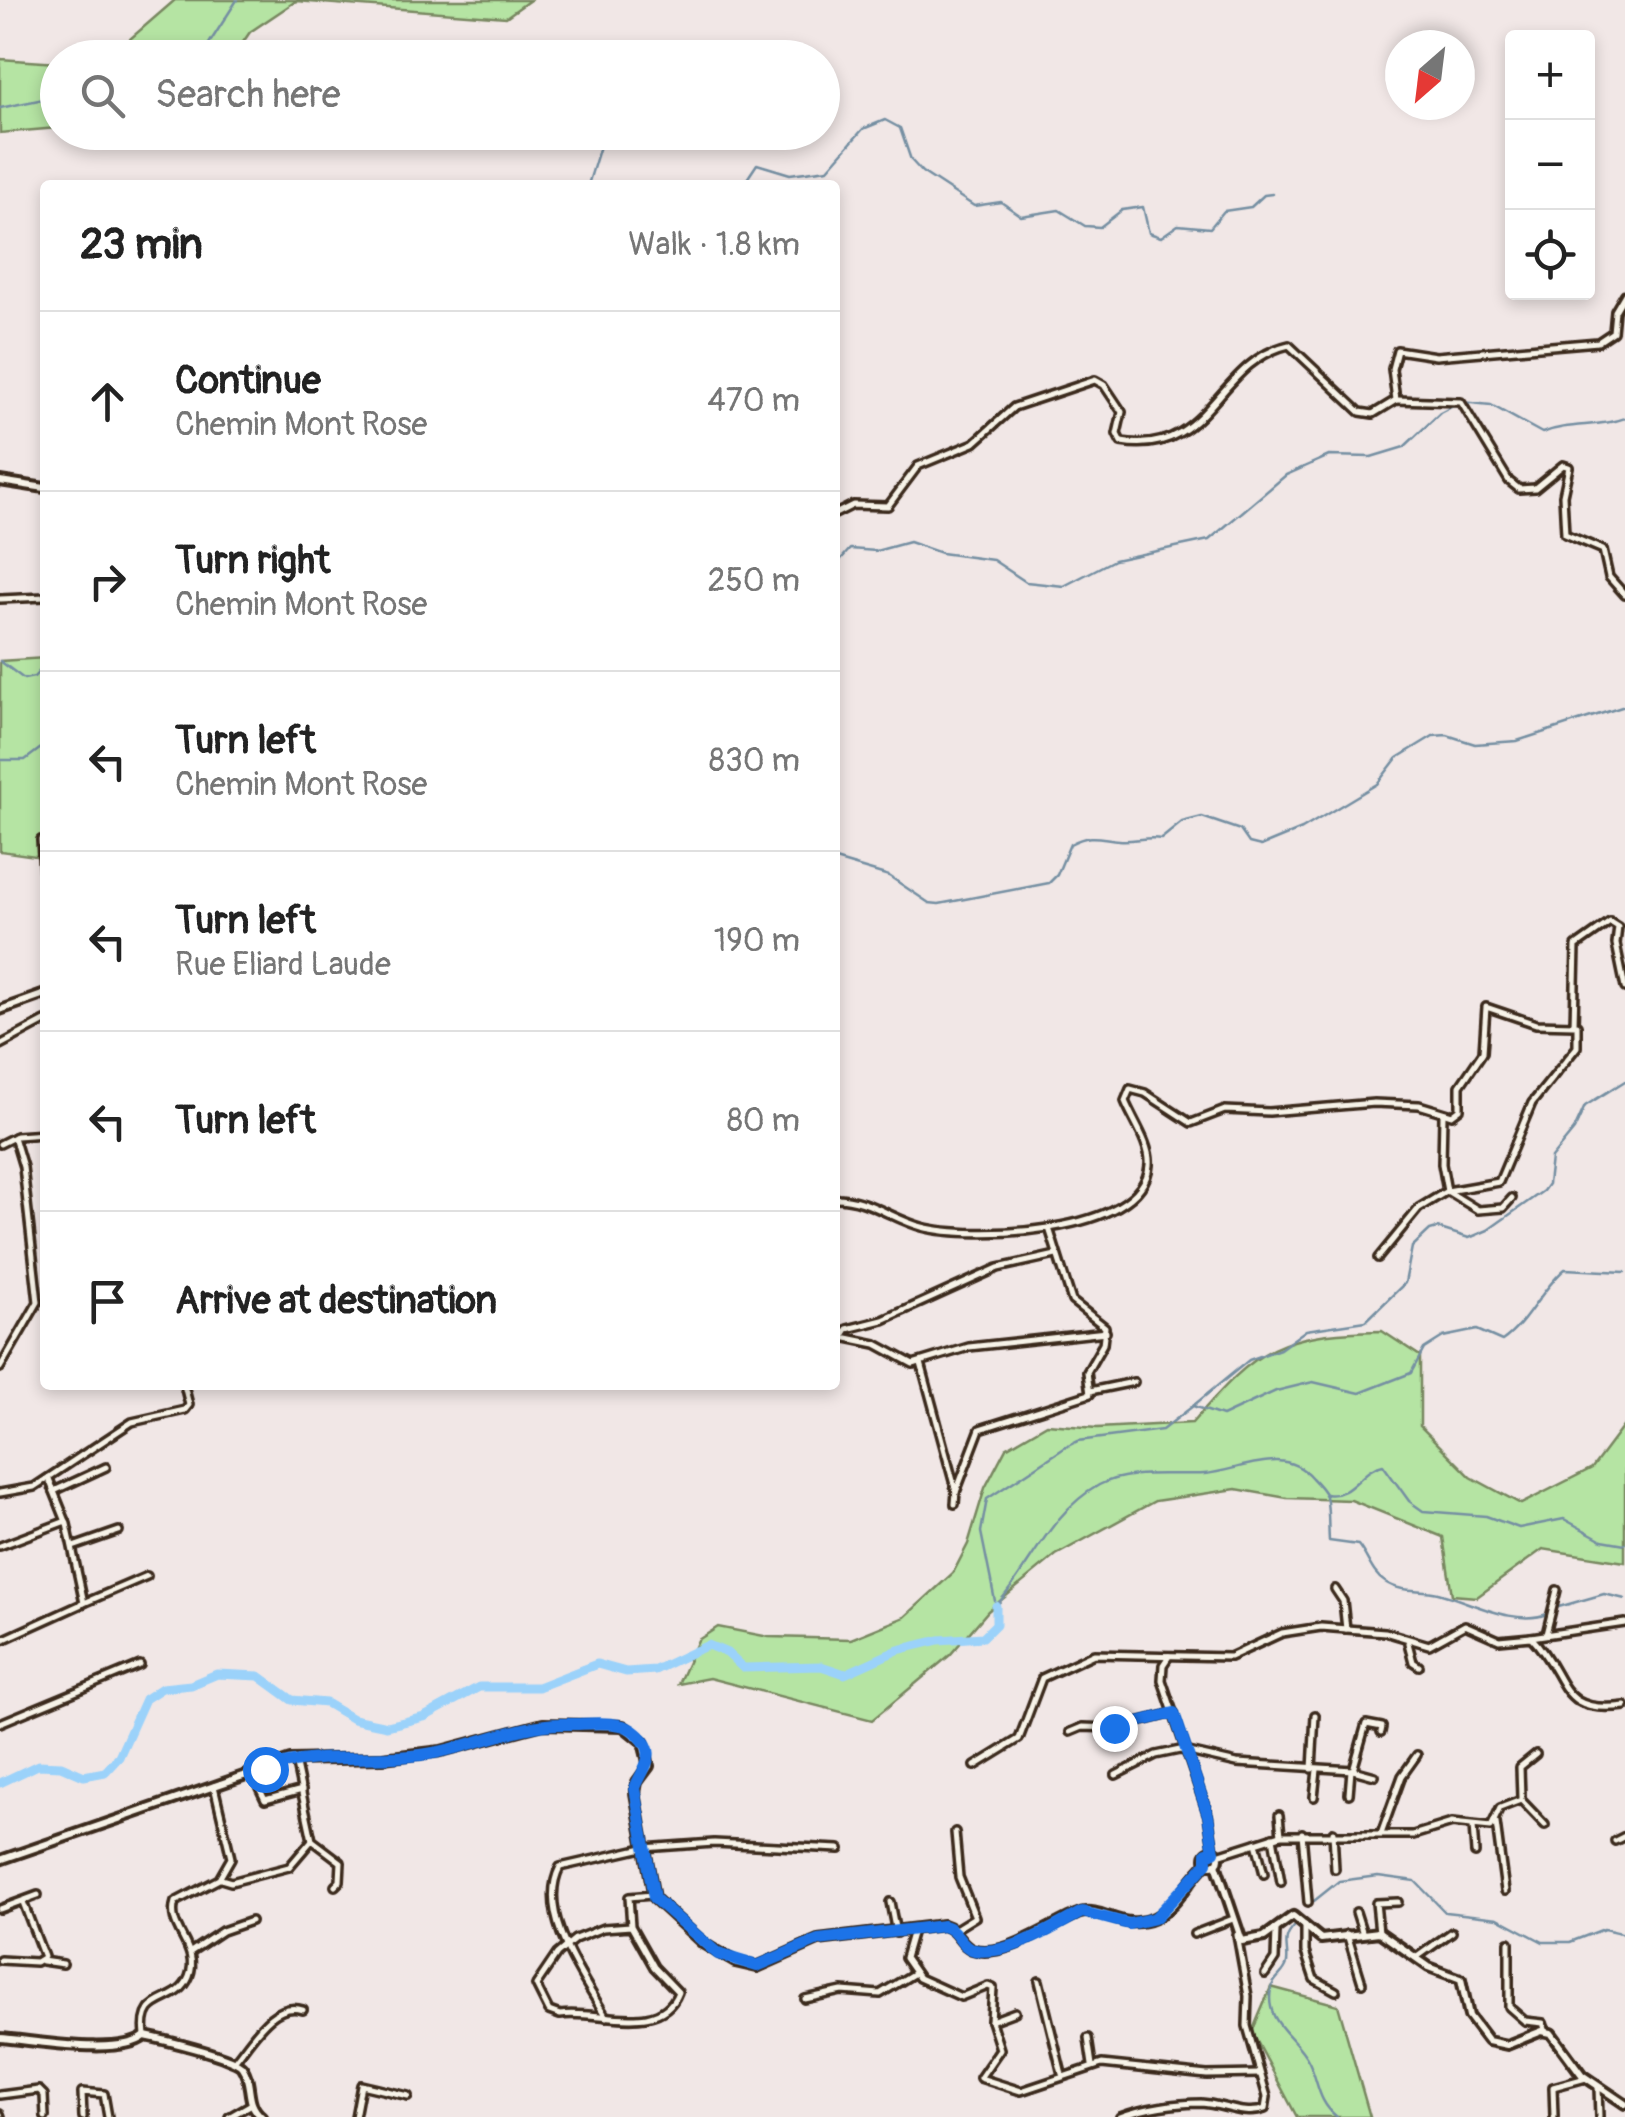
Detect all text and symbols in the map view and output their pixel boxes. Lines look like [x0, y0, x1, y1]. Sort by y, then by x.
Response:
north arrow [1385, 30, 1475, 120]
map controls [1505, 30, 1595, 300]
button: + [1505, 30, 1595, 120]
search box [40, 40, 840, 150]
icon: search [75, 68, 130, 123]
text: Search here [155, 71, 341, 119]
button: − [1505, 120, 1595, 210]
button: locate [1505, 210, 1595, 300]
text: 23 min [80, 219, 203, 271]
text: Walk · 1.8 km [628, 225, 800, 265]
text: Continue [175, 357, 321, 405]
icon: ahead [80, 374, 135, 429]
text: 470 m [707, 381, 800, 421]
text: Chemin Mont Rose [175, 405, 427, 445]
text: Turn right [175, 537, 330, 585]
icon: right [80, 554, 135, 609]
text: 250 m [708, 561, 800, 601]
text: Chemin Mont Rose [175, 585, 427, 625]
text: Turn left [175, 717, 316, 765]
icon: left [80, 734, 135, 789]
text: 830 m [709, 741, 800, 781]
text: Chemin Mont Rose [175, 765, 427, 805]
text: Turn left [175, 897, 316, 945]
icon: left [80, 914, 135, 969]
text: 190 m [714, 921, 800, 961]
text: Rue Eliard Laude [175, 945, 391, 985]
icon: left [80, 1094, 135, 1149]
text: Turn left [175, 1097, 316, 1145]
text: 80 m [727, 1101, 800, 1141]
icon: arrive [80, 1274, 135, 1329]
text: Arrive at destination [175, 1277, 497, 1325]
route end [1092, 1706, 1138, 1752]
route start [243, 1747, 289, 1793]

